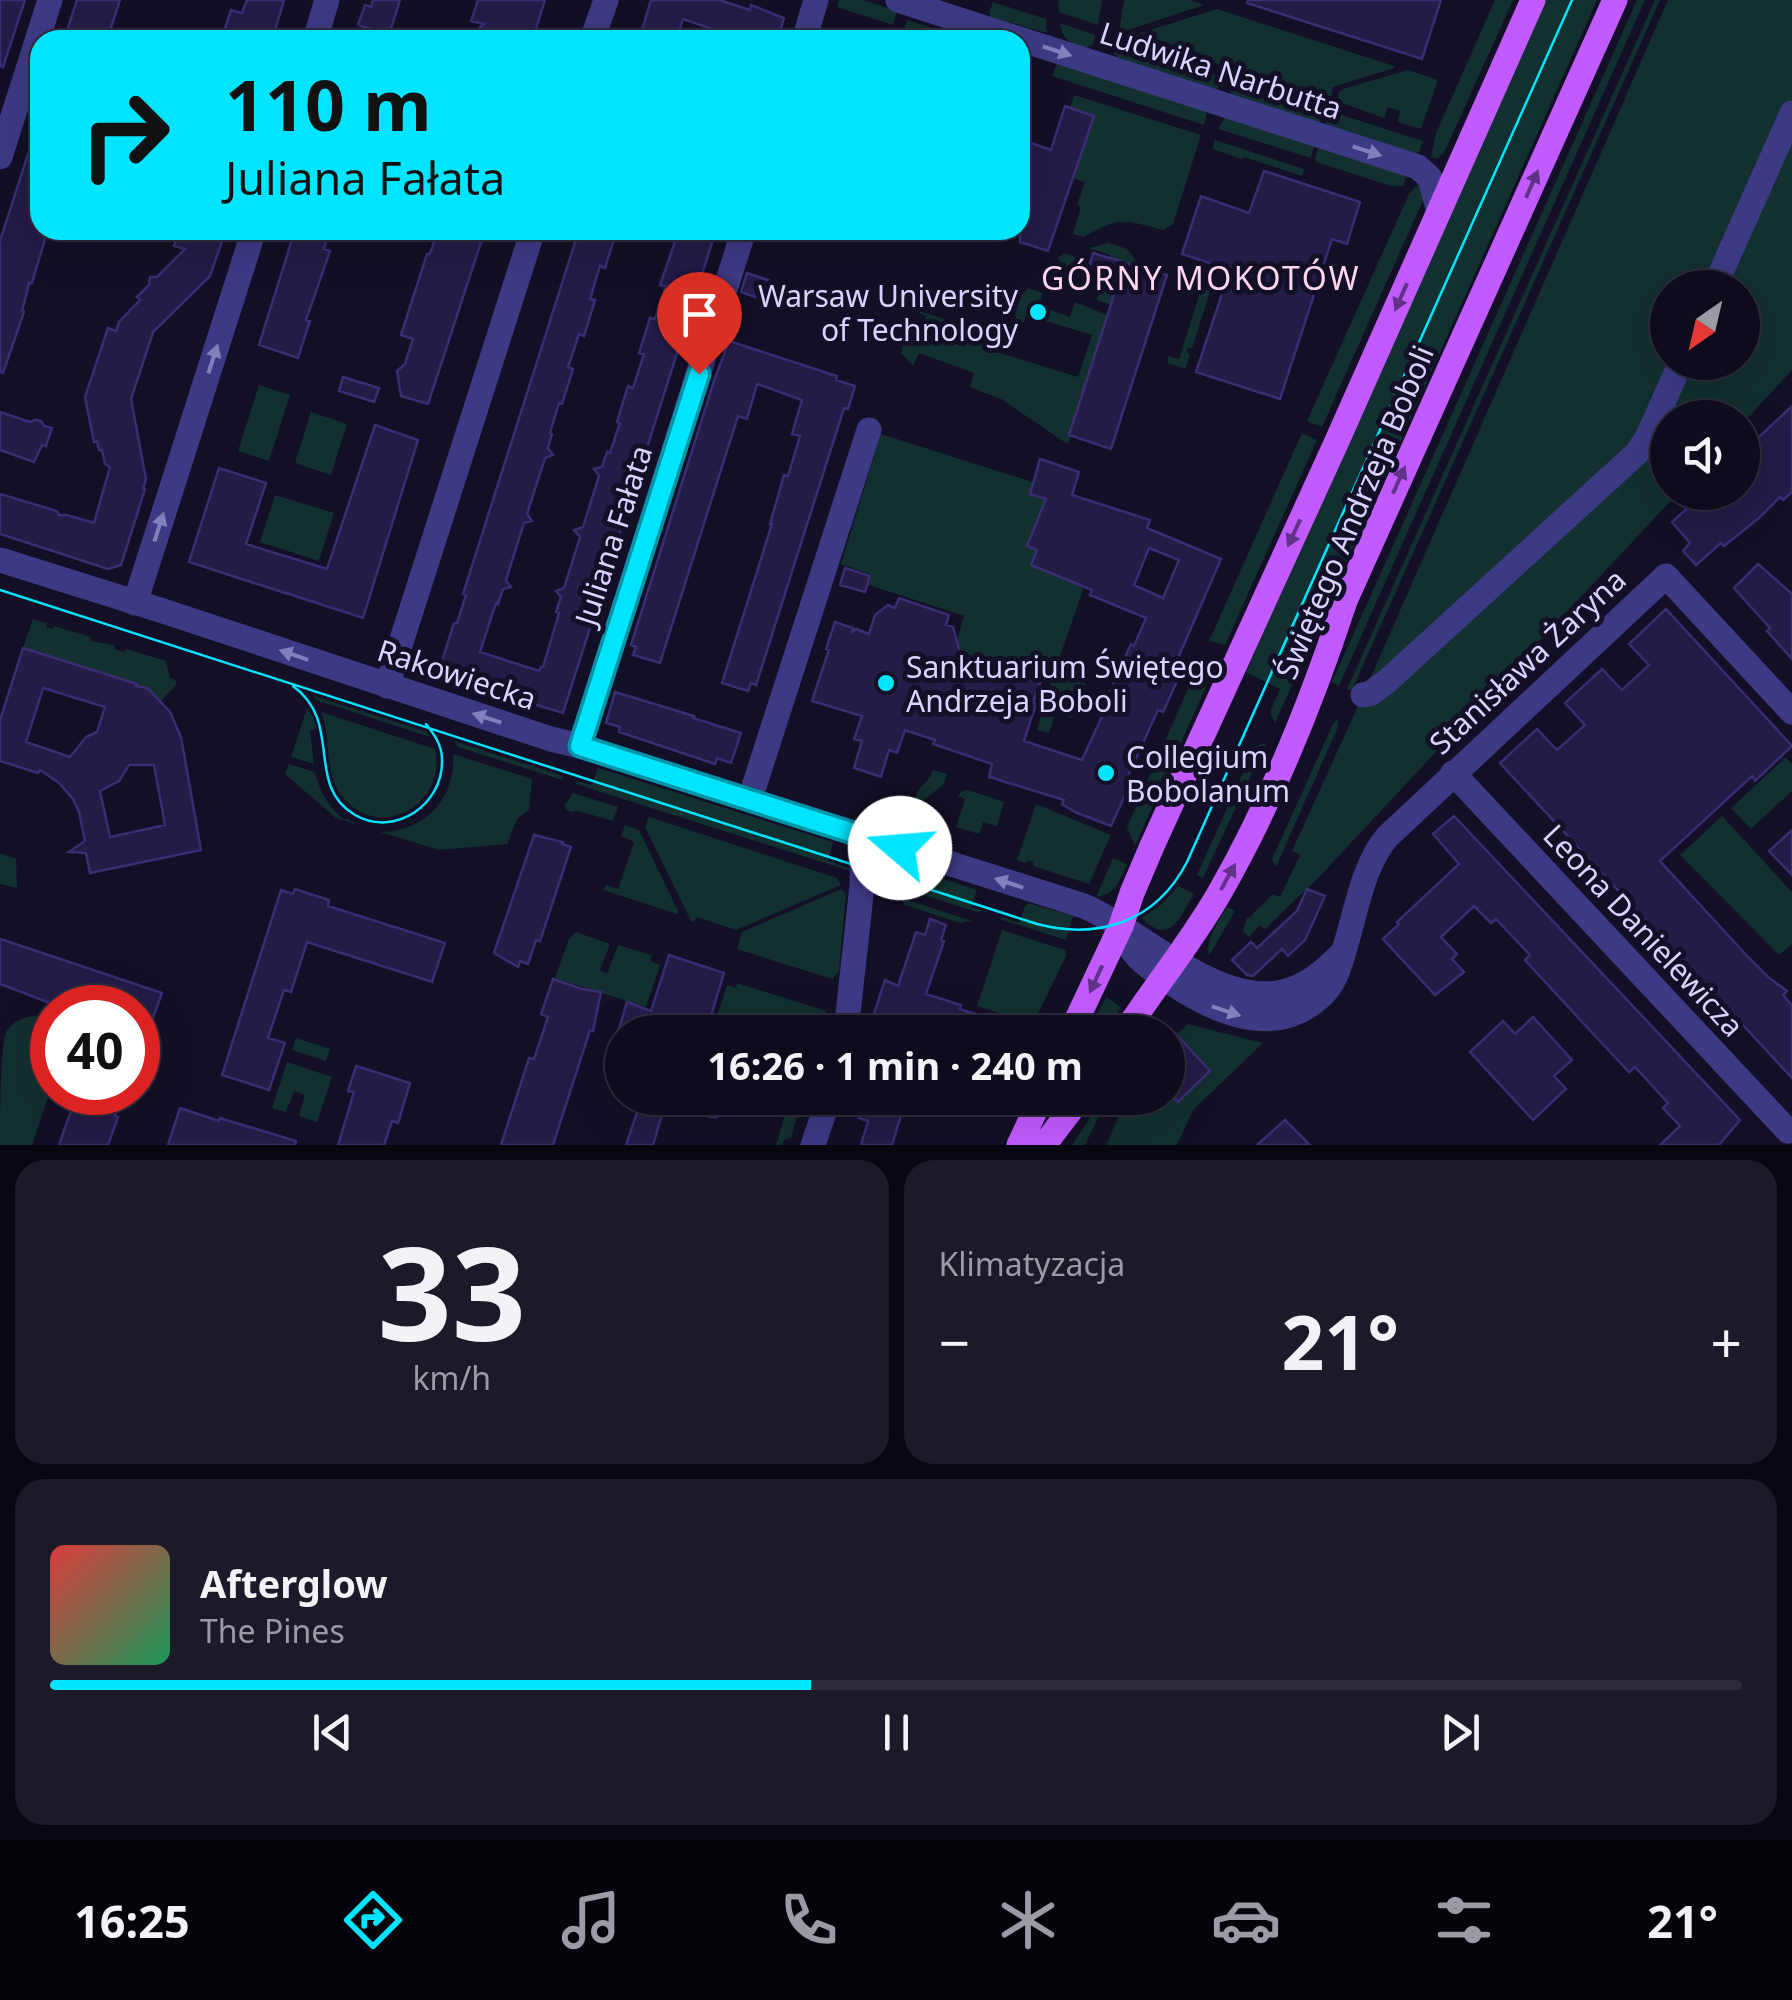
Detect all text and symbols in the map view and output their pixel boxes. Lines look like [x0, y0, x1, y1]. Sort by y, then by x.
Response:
street label: Ludwika Narbutta [1095, 12, 1347, 128]
one-way arrow [1043, 45, 1073, 60]
text: 110 m [225, 56, 432, 152]
icon: right [60, 70, 190, 200]
one-way arrow [1352, 144, 1382, 159]
text: Juliana Fałata [225, 147, 505, 208]
one-way arrow [1523, 169, 1540, 198]
district label: GÓRNY MOKOTÓW [1041, 256, 1361, 299]
north arrow [1650, 270, 1760, 380]
map controls [1650, 270, 1760, 510]
pin [657, 272, 742, 375]
place label: Warsaw University of Technology [758, 275, 1019, 350]
one-way arrow [1393, 282, 1409, 312]
icon: arrive [672, 287, 727, 342]
marker: Warsaw University of Technology [1027, 301, 1049, 323]
street label: Świętego Andrzeja Boboli [1265, 339, 1443, 685]
one-way arrow [206, 343, 221, 373]
button: sound [1650, 400, 1760, 510]
street label: Juliana Fałata [564, 440, 661, 633]
one-way arrow [1391, 465, 1407, 495]
one-way arrow [152, 512, 167, 542]
one-way arrow [1286, 519, 1303, 548]
street label: Stanisława Żaryna [1420, 559, 1634, 763]
street label: Rakowiecka [372, 629, 542, 719]
place label: Sanktuarium Świętego Andrzeja Boboli [906, 646, 1224, 721]
one-way arrow [279, 647, 309, 662]
marker: Sanktuarium Świętego Andrzeja Boboli [875, 672, 897, 694]
one-way arrow [471, 710, 502, 725]
place label: Collegium Bobolanum [1126, 736, 1290, 811]
marker: Collegium Bobolanum [1095, 762, 1117, 784]
position arrow [848, 796, 952, 900]
street label: Leona Danielewicza [1535, 815, 1753, 1045]
one-way arrow [1220, 863, 1237, 892]
one-way arrow [994, 875, 1024, 890]
one-way arrow [1088, 965, 1104, 994]
speed limit sign: 40 [30, 985, 160, 1115]
one-way arrow [1212, 1005, 1242, 1020]
text: 16:26 · 1 min · 240 m [707, 1039, 1083, 1091]
text: 33 [377, 1202, 526, 1379]
text: Klimatyzacja [939, 1242, 1125, 1285]
text: 21° [1281, 1290, 1399, 1392]
text: − [939, 1304, 970, 1379]
text: + [1711, 1304, 1742, 1379]
text: km/h [412, 1356, 491, 1399]
text: Afterglow [200, 1557, 388, 1609]
text: The Pines [200, 1609, 345, 1652]
icon: previous [305, 1705, 360, 1760]
icon: pause [869, 1705, 924, 1760]
icon: next [1433, 1705, 1488, 1760]
icon: directions [338, 1885, 408, 1955]
icon: music [556, 1885, 626, 1955]
icon: phone [774, 1885, 844, 1955]
icon: climate [993, 1885, 1063, 1955]
icon: car [1211, 1885, 1281, 1955]
icon: filters [1429, 1885, 1499, 1955]
text: 16:25 [74, 1890, 190, 1951]
text: 21° [1647, 1890, 1718, 1951]

